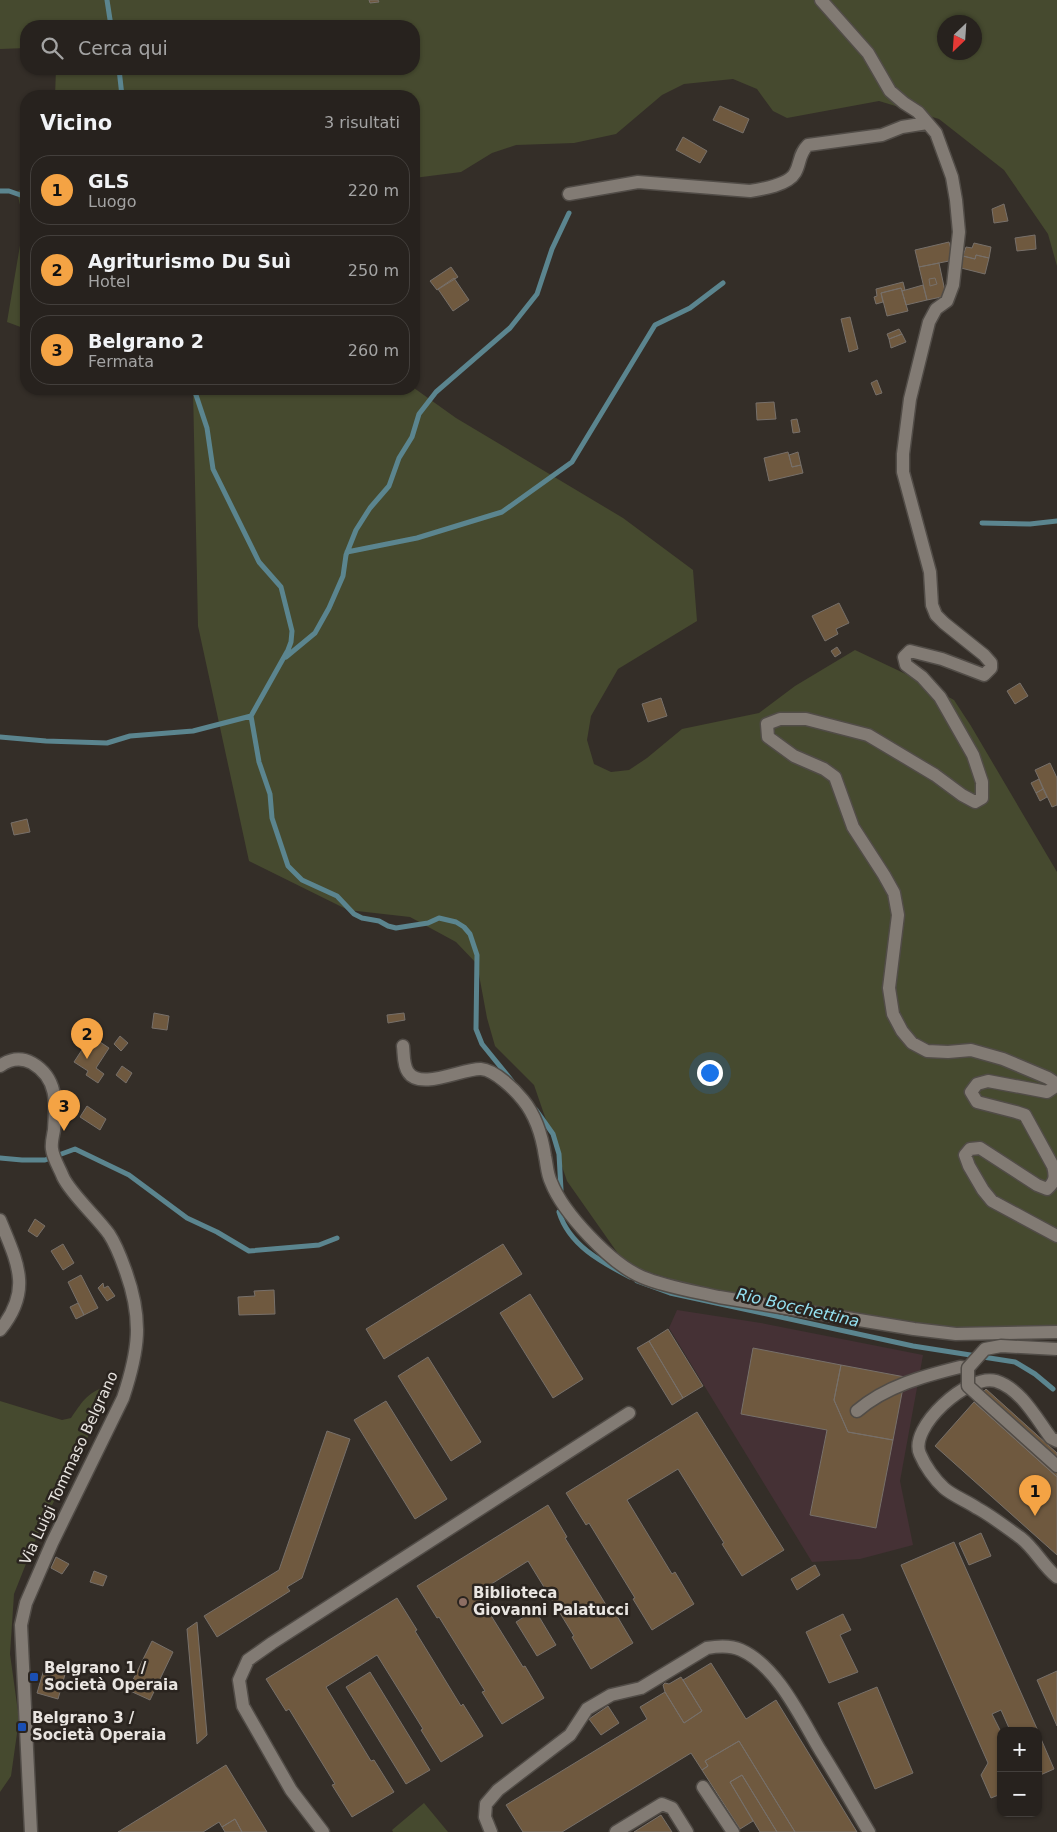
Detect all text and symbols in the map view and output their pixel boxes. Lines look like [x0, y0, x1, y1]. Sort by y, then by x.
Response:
north arrow [937, 15, 982, 60]
search box [20, 20, 420, 75]
icon: search [38, 34, 66, 62]
text: Cerca qui [78, 37, 168, 59]
text: Vicino [40, 111, 112, 135]
text: 3 risultati [324, 113, 400, 132]
text: GLS [88, 170, 129, 192]
text: 1 [51, 181, 63, 200]
text: 220 m [348, 181, 399, 200]
text: Luogo [88, 192, 137, 211]
text: Agriturismo Du Suì [88, 250, 291, 272]
text: 2 [51, 261, 63, 280]
text: 250 m [348, 261, 399, 280]
text: Hotel [88, 272, 130, 291]
text: Belgrano 2 [88, 330, 204, 352]
text: 3 [51, 341, 63, 360]
text: 260 m [348, 341, 399, 360]
text: Fermata [88, 352, 154, 371]
pin: 2 [71, 1018, 103, 1059]
your location [697, 1060, 723, 1086]
pin: 3 [48, 1090, 80, 1131]
water label: Rio Bocchettina [735, 1284, 861, 1331]
street label: Via Luigi Tommaso Belgrano [16, 1368, 122, 1568]
pin: 1 [1019, 1475, 1051, 1516]
place label: Biblioteca Giovanni Palatucci [473, 1584, 629, 1619]
marker: Biblioteca Giovanni Palatucci [457, 1596, 469, 1608]
place label: Belgrano 1 / Società Operaia [44, 1659, 178, 1694]
marker: Belgrano 1 / Società Operaia [28, 1671, 40, 1683]
place label: Belgrano 3 / Società Operaia [32, 1709, 166, 1744]
marker: Belgrano 3 / Società Operaia [16, 1721, 28, 1733]
map controls [997, 1727, 1042, 1817]
button: + [997, 1727, 1042, 1772]
button: − [997, 1772, 1042, 1817]

